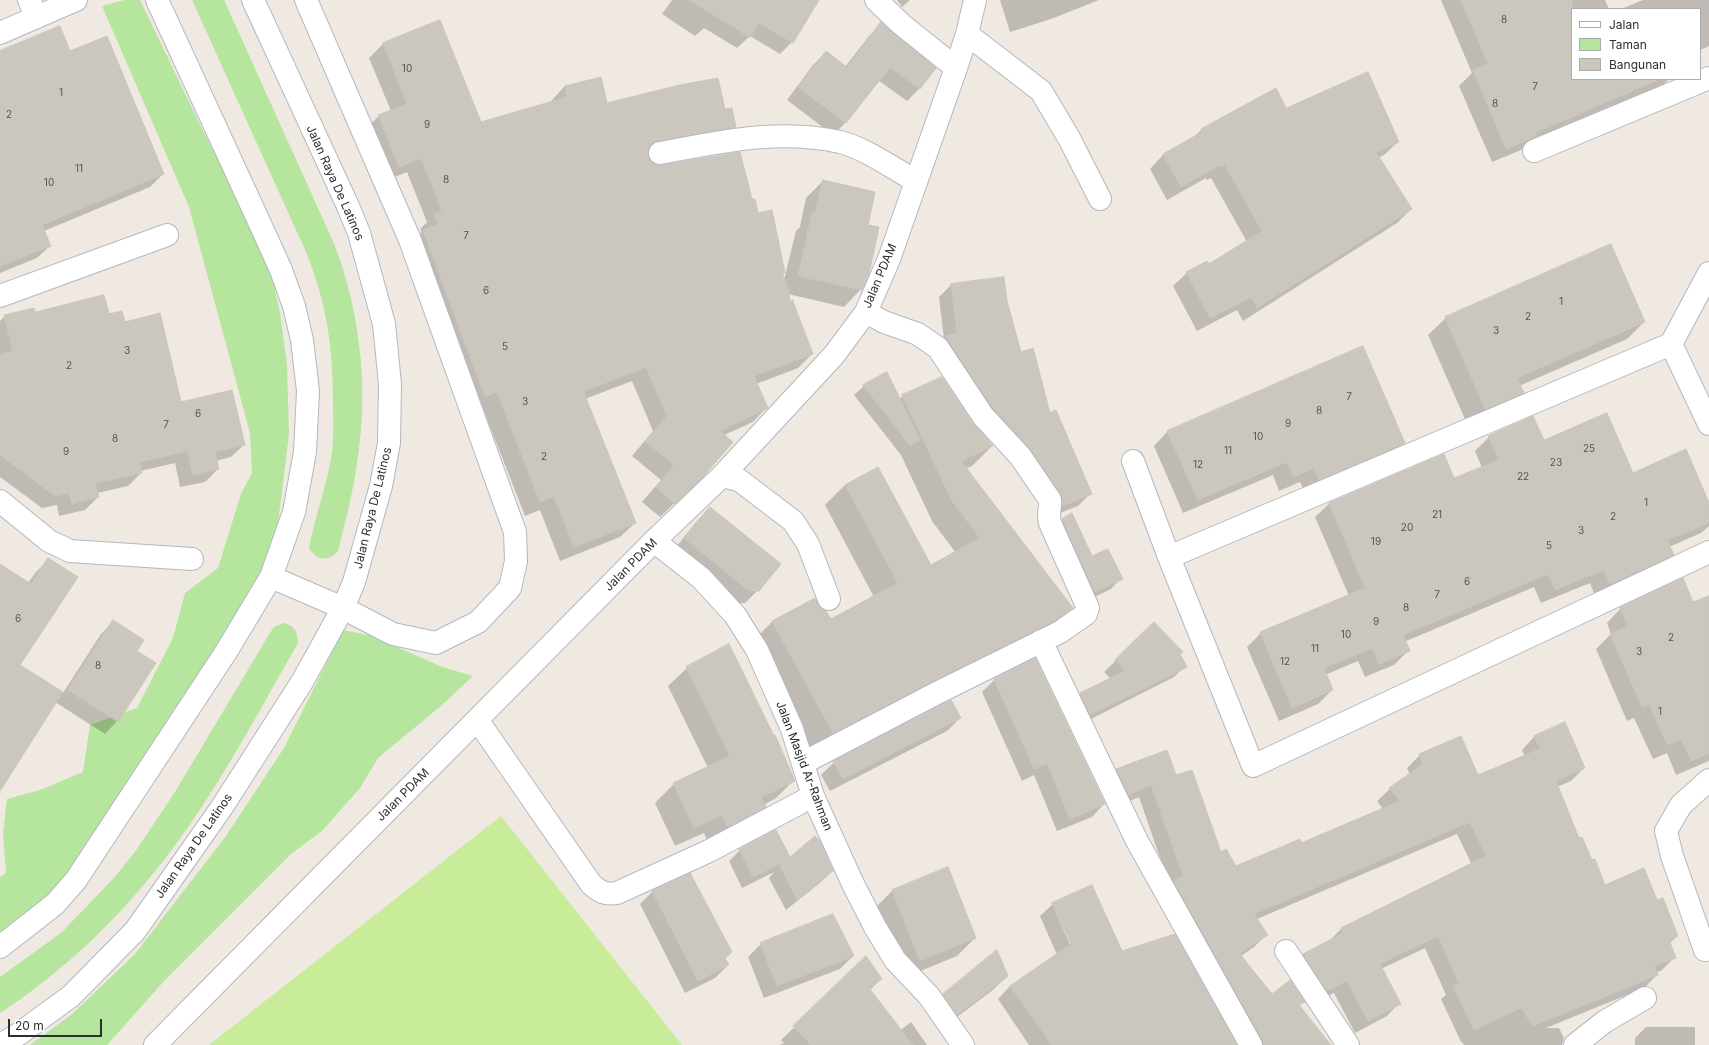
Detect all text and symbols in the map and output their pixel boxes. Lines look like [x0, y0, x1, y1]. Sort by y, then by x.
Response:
legend [1571, 8, 1701, 80]
house number: 8 [1501, 14, 1507, 26]
text: Jalan [1609, 17, 1639, 32]
text: Taman [1609, 37, 1647, 52]
text: Bangunan [1609, 57, 1666, 72]
house number: 10 [402, 63, 412, 75]
house number: 7 [1532, 81, 1538, 93]
house number: 1 [59, 87, 63, 99]
house number: 8 [1492, 98, 1498, 110]
house number: 2 [6, 109, 12, 121]
house number: 9 [424, 119, 430, 131]
street label: Jalan Raya De Latinos [303, 123, 367, 243]
house number: 11 [75, 163, 83, 175]
house number: 8 [443, 174, 449, 186]
house number: 10 [44, 177, 54, 189]
house number: 7 [463, 230, 469, 242]
street label: Jalan PDAM [860, 242, 900, 310]
house number: 6 [483, 285, 489, 297]
house number: 1 [1559, 296, 1563, 308]
house number: 2 [1525, 311, 1531, 323]
house number: 3 [1493, 325, 1499, 337]
house number: 5 [502, 341, 508, 353]
house number: 3 [124, 345, 130, 357]
house number: 2 [66, 360, 72, 372]
house number: 7 [1346, 391, 1352, 403]
house number: 3 [522, 396, 528, 408]
house number: 8 [1316, 405, 1322, 417]
house number: 6 [195, 408, 201, 420]
house number: 9 [1285, 418, 1291, 430]
house number: 7 [163, 419, 169, 431]
house number: 10 [1253, 431, 1263, 443]
house number: 8 [112, 433, 118, 445]
house number: 25 [1583, 443, 1595, 455]
house number: 11 [1224, 445, 1232, 457]
house number: 9 [63, 446, 69, 458]
street label: Jalan Raya De Latinos [351, 446, 395, 570]
house number: 2 [541, 451, 547, 463]
house number: 23 [1550, 457, 1562, 469]
house number: 12 [1193, 459, 1203, 471]
house number: 22 [1517, 471, 1529, 483]
house number: 1 [1644, 497, 1648, 509]
house number: 21 [1432, 509, 1442, 521]
house number: 2 [1610, 511, 1616, 523]
house number: 20 [1401, 522, 1413, 534]
house number: 3 [1578, 525, 1584, 537]
street label: Jalan PDAM [602, 536, 660, 594]
house number: 19 [1371, 536, 1381, 548]
house number: 5 [1546, 540, 1552, 552]
house number: 6 [1464, 576, 1470, 588]
house number: 7 [1434, 589, 1440, 601]
house number: 8 [1403, 602, 1409, 614]
house number: 6 [15, 613, 21, 625]
house number: 9 [1373, 616, 1379, 628]
house number: 10 [1341, 629, 1351, 641]
house number: 2 [1668, 632, 1674, 644]
house number: 11 [1311, 643, 1319, 655]
house number: 3 [1636, 646, 1642, 658]
house number: 12 [1280, 656, 1290, 668]
house number: 8 [95, 660, 101, 672]
street label: Jalan Masjid Ar-Rahman [773, 699, 835, 833]
house number: 1 [1658, 706, 1662, 718]
street label: Jalan PDAM [374, 766, 432, 824]
street label: Jalan Raya De Latinos [152, 791, 236, 901]
scale bar [10, 1011, 104, 1037]
text: 20 m [15, 1018, 44, 1033]

